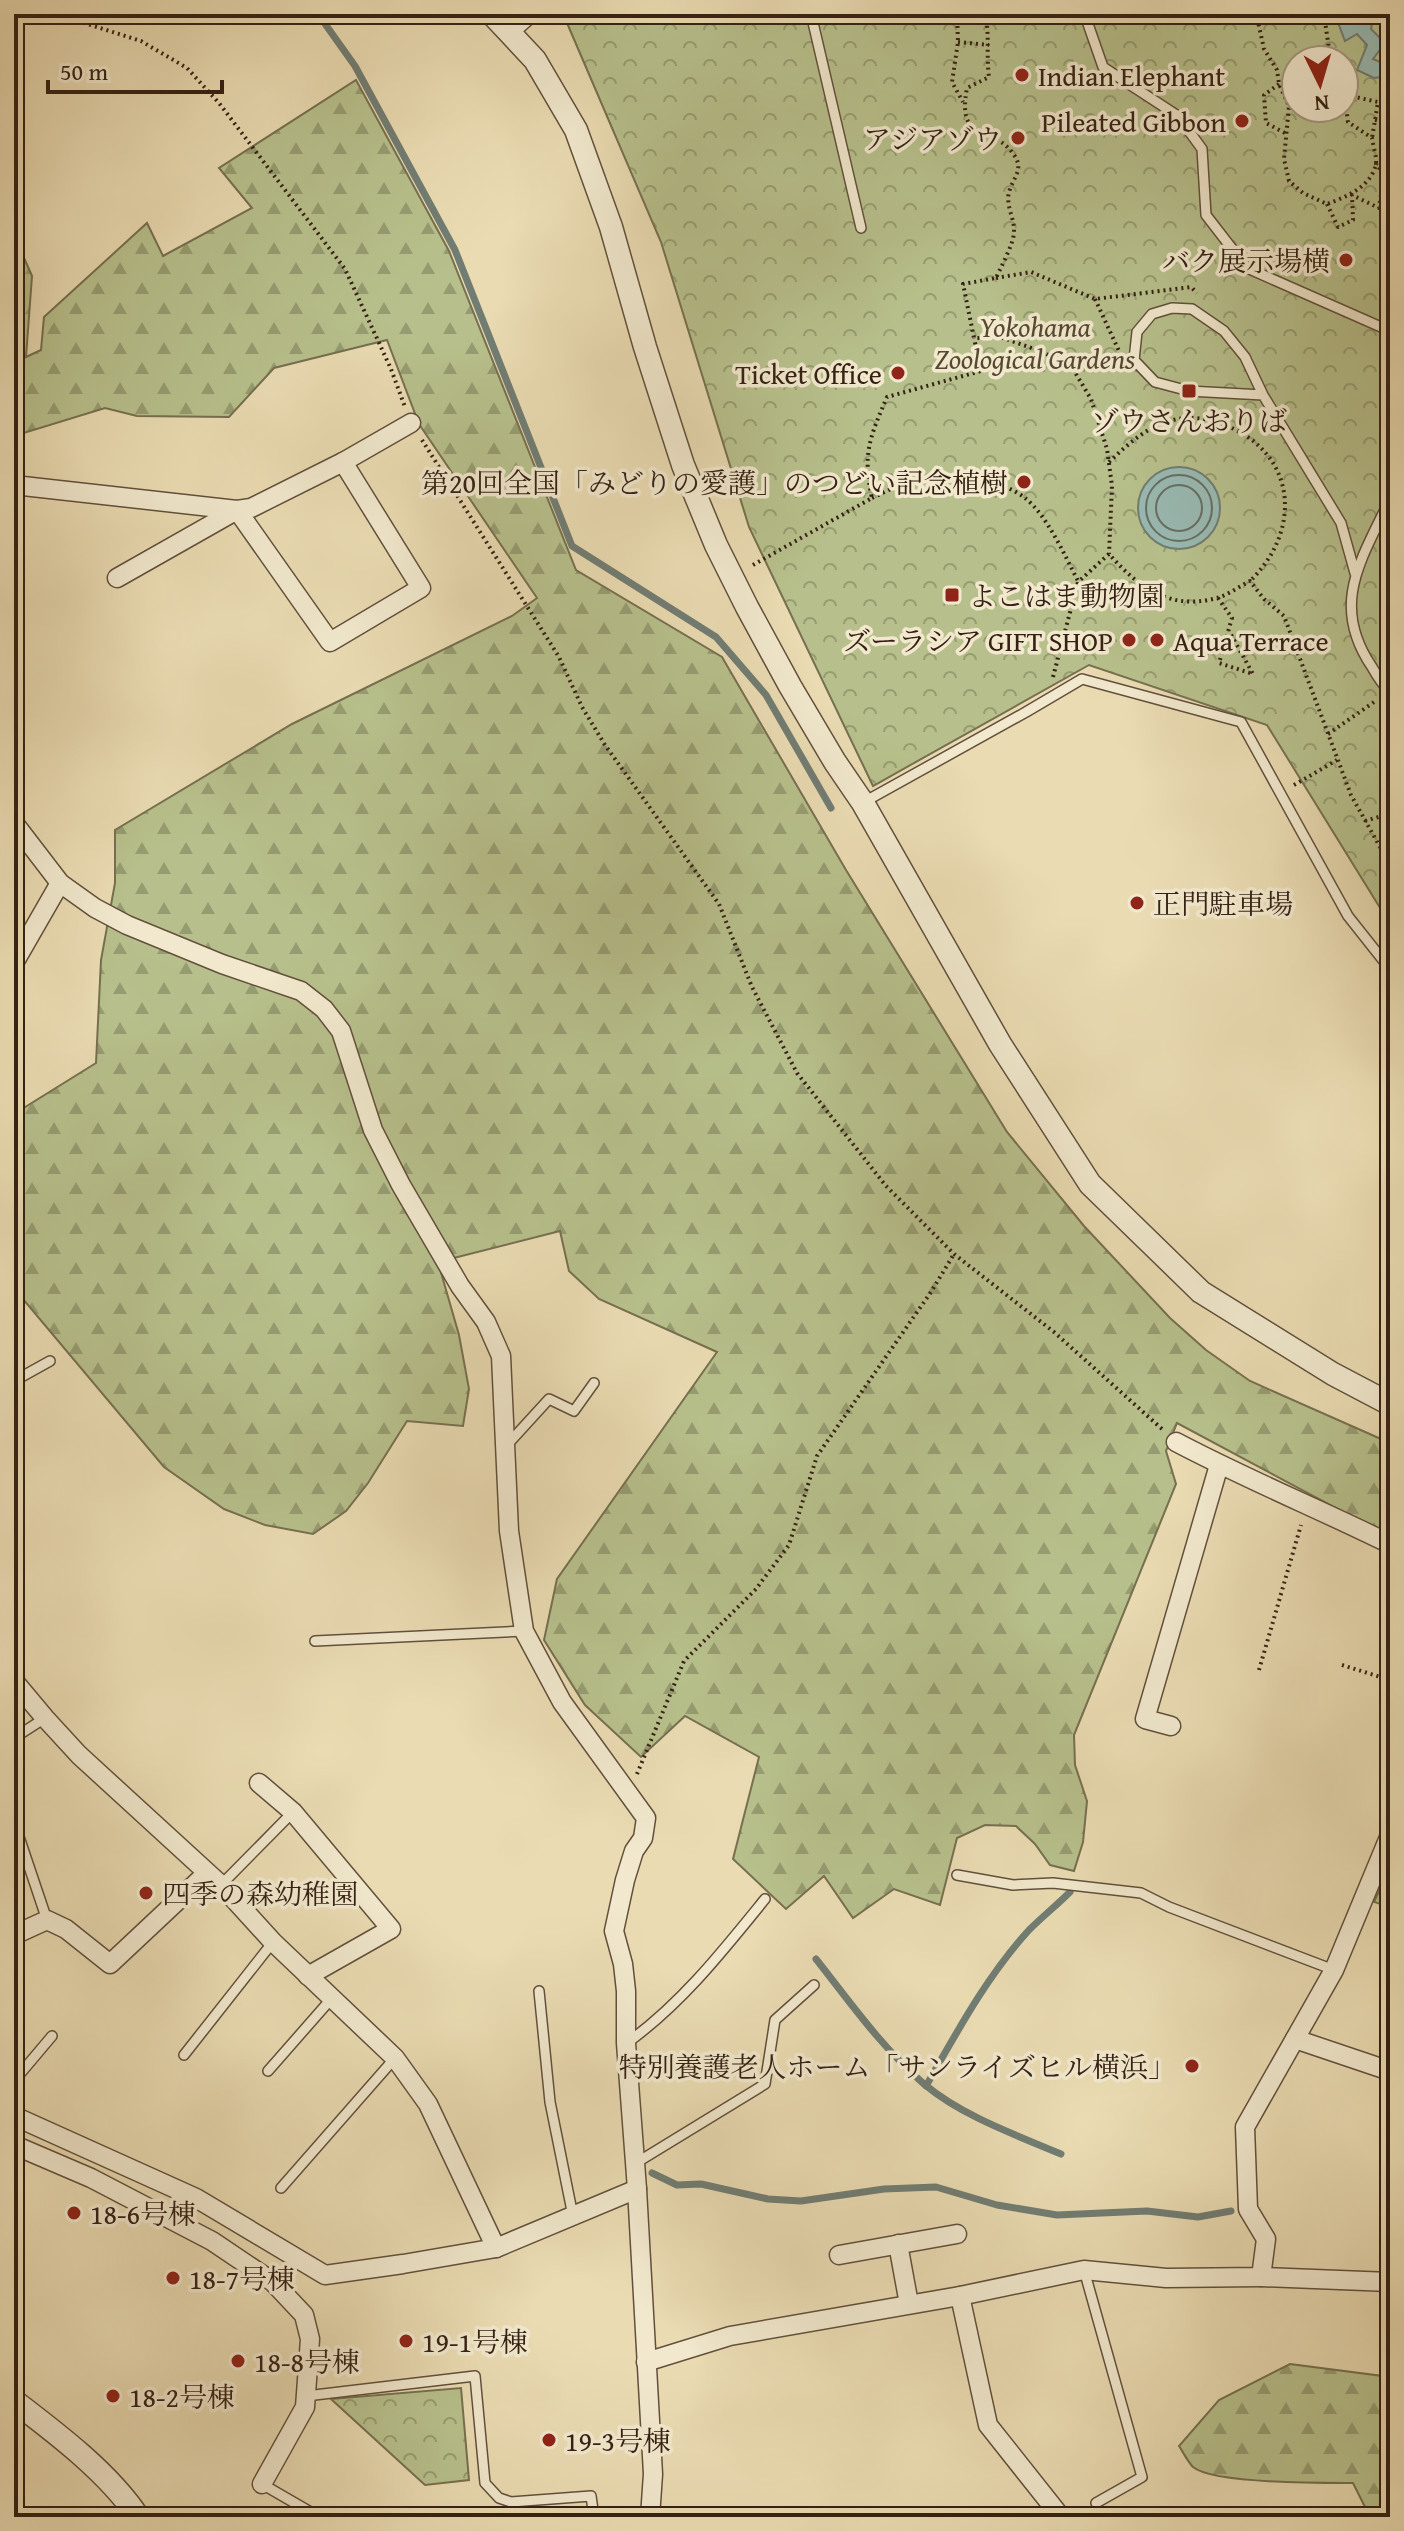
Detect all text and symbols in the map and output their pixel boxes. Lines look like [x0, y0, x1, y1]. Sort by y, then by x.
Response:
scale bar [48, 44, 222, 94]
north arrow [1280, 44, 1360, 124]
text: 50 m [60, 54, 108, 89]
place label: Indian Elephant [1038, 55, 1225, 96]
marker: Indian Elephant [1013, 66, 1031, 84]
text: N [1313, 87, 1330, 121]
place label: Pileated Gibbon [1041, 101, 1226, 142]
marker: Pileated Gibbon [1233, 112, 1251, 130]
place label: アジアゾウ [863, 118, 1002, 159]
marker: アジアゾウ [1009, 129, 1027, 147]
place label: バク展示場横 [1162, 240, 1330, 281]
marker: バク展示場横 [1337, 251, 1355, 269]
park label: Yokohama Zoological Gardens [935, 306, 1135, 379]
place label: Ticket Office [735, 353, 882, 394]
marker: Ticket Office [889, 364, 907, 382]
marker: ゾウさんおりば [1180, 382, 1198, 400]
place label: ゾウさんおりば [1091, 400, 1287, 441]
place label: 第20回全国「みどりの愛護」のつどい記念植樹 [421, 462, 1008, 503]
marker: 第20回全国「みどりの愛護」のつどい記念植樹 [1015, 473, 1033, 491]
place label: よこはま動物園 [968, 575, 1164, 616]
marker: よこはま動物園 [943, 586, 961, 604]
place label: ズーラシア GIFT SHOP [843, 620, 1113, 661]
place label: Aqua Terrace [1173, 620, 1329, 661]
marker: ズーラシア GIFT SHOP [1120, 631, 1138, 649]
marker: Aqua Terrace [1148, 631, 1166, 649]
place label: 正門駐車場 [1153, 883, 1293, 924]
marker: 正門駐車場 [1128, 894, 1146, 912]
place label: 四季の森幼稚園 [162, 1873, 358, 1914]
marker: 四季の森幼稚園 [137, 1884, 155, 1902]
place label: 特別養護老人ホーム「サンライズヒル横浜」 [619, 2046, 1176, 2087]
marker: 特別養護老人ホーム「サンライズヒル横浜」 [1183, 2057, 1201, 2075]
place label: 18-6号棟 [90, 2193, 196, 2234]
marker: 18-6号棟 [65, 2204, 83, 2222]
place label: 18-7号棟 [189, 2258, 295, 2299]
marker: 18-7号棟 [164, 2269, 182, 2287]
place label: 19-1号棟 [422, 2321, 528, 2362]
marker: 19-1号棟 [397, 2332, 415, 2350]
place label: 18-8号棟 [254, 2341, 360, 2382]
marker: 18-8号棟 [229, 2352, 247, 2370]
place label: 18-2号棟 [129, 2376, 235, 2417]
marker: 18-2号棟 [104, 2387, 122, 2405]
place label: 19-3号棟 [565, 2420, 671, 2461]
marker: 19-3号棟 [540, 2431, 558, 2449]

